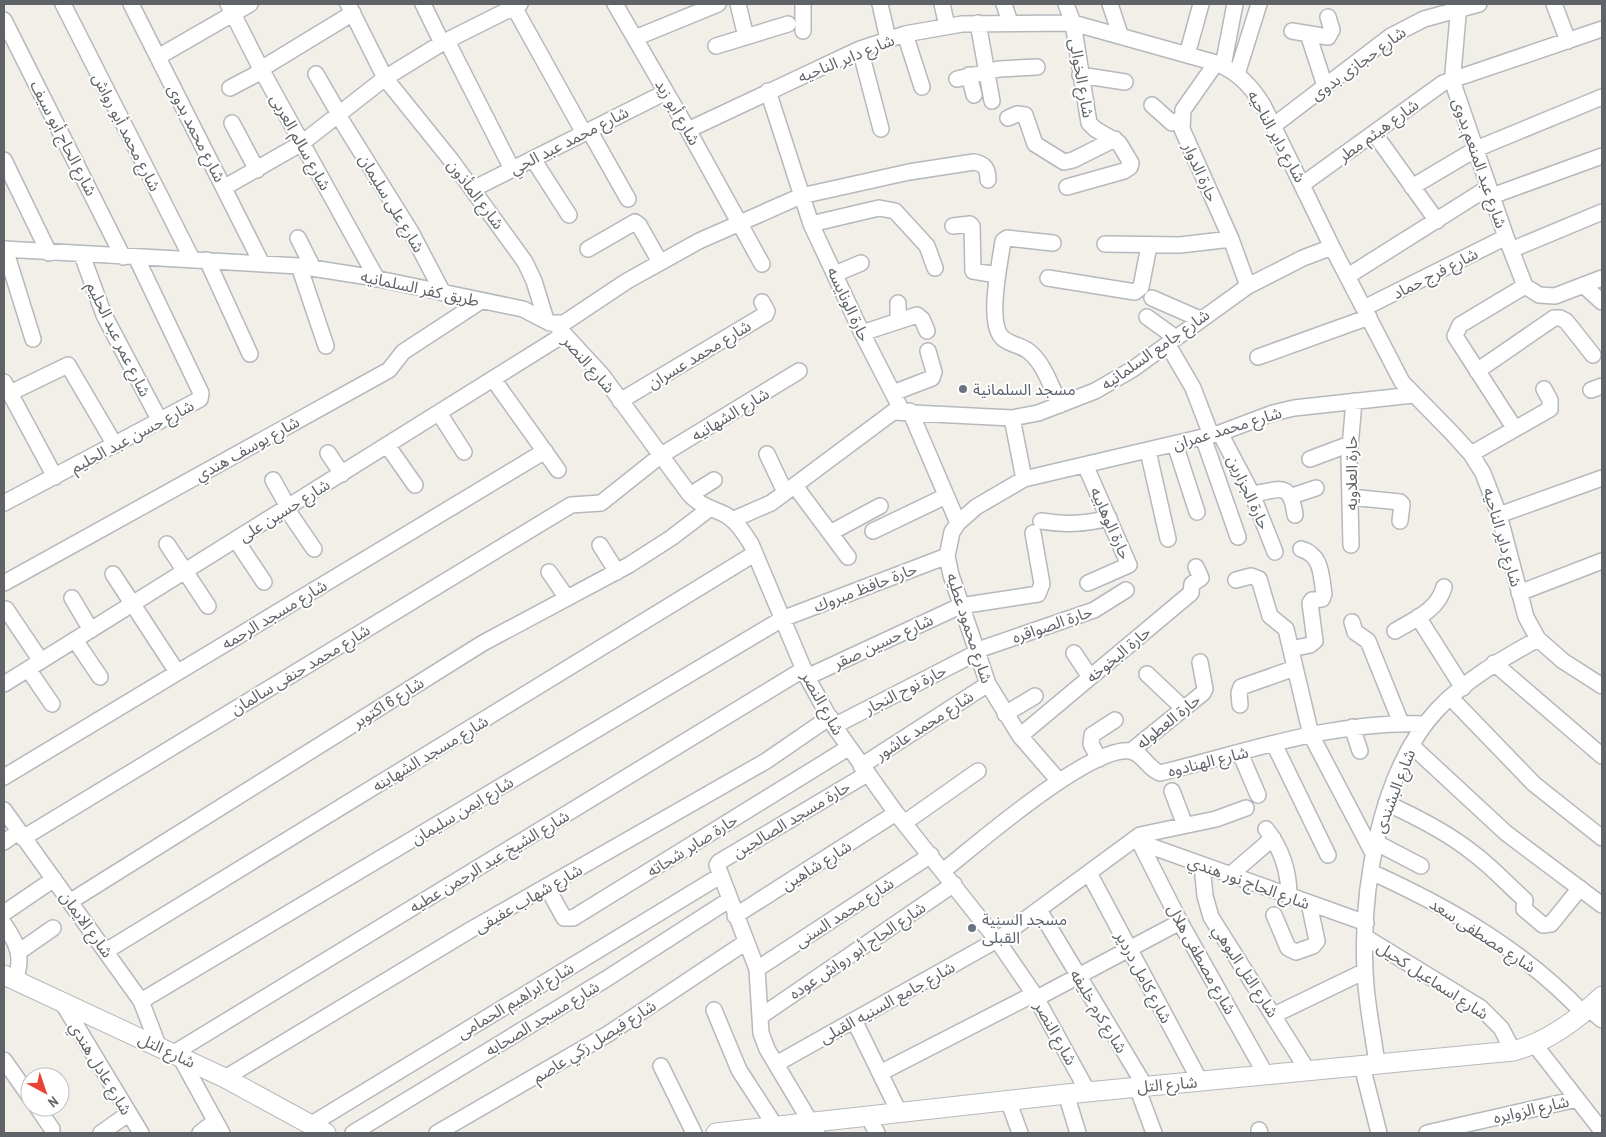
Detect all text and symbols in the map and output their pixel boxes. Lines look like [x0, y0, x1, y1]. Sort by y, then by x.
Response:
street label: شارع حجازى بدوى [1306, 21, 1411, 107]
street label: شارع داير الناحيه [794, 29, 898, 89]
street label: شارع الخوالى [1062, 37, 1100, 120]
street label: شارع محمد أبو رواش [86, 69, 166, 196]
street label: شارع أبو زيد [649, 75, 706, 150]
street label: شارع الحاج أبو سيف [24, 76, 103, 200]
street label: شارع محمد بدوى [161, 80, 231, 187]
street label: شارع داير الناحيه [1241, 86, 1311, 187]
street label: شارع سالم العربى [264, 90, 337, 195]
street label: شارع هيثم مطر [1332, 93, 1424, 169]
street label: شارع عبد المنعم بدوى [1446, 95, 1513, 232]
street label: شارع محمد عبد الحي [506, 101, 633, 181]
street label: حارة الدوار [1178, 138, 1224, 205]
street label: شارع على سليمان [352, 150, 430, 257]
street label: شارع المأذون [441, 154, 510, 235]
street label: شارع فرج حماد [1389, 242, 1482, 306]
street label: حارة الونايسه [822, 263, 876, 345]
street label: طريق كفر السلمانيه [359, 265, 482, 311]
street label: شارع عمر عبد الحليم [80, 278, 156, 401]
street label: شارع جامع السلمانيه [1096, 303, 1215, 396]
street label: شارع محمد عسران [643, 314, 756, 395]
street label: شارع النصر [556, 330, 620, 399]
place label: مسجد السلمانية [973, 378, 1076, 400]
street label: شارع الشهانيه [687, 382, 774, 448]
marker: مسجد السلمانية [957, 383, 969, 395]
street label: شارع حسن عبد الحليم [66, 394, 199, 480]
street label: شارع محمد عمران [1170, 401, 1285, 457]
street label: شارع يوسف هندي [191, 410, 304, 488]
street label: حارة العلاويه [1340, 435, 1362, 511]
street label: حارة الجزارين [1222, 451, 1276, 533]
street label: شارع حسين على [234, 473, 335, 549]
street label: حارة الوهابيه [1085, 483, 1137, 563]
street label: شارع داير الناحيه [1476, 485, 1528, 590]
street label: حارة حافظ مبروك [810, 557, 920, 617]
street label: شارع محمود عطيه [940, 570, 998, 687]
street label: شارع مسجد الرحمه [217, 574, 332, 656]
street label: حارة الصواقره [1009, 600, 1095, 648]
street label: شارع حسين صقر [829, 608, 937, 676]
street label: شارع محمد حنفى سالمان [226, 619, 375, 721]
street label: حارة البخوخه [1081, 621, 1155, 687]
street label: حارة نوح النجار [859, 659, 951, 721]
street label: شارع النصر [794, 666, 850, 740]
street label: شارع 6 اكتوبر [347, 671, 429, 735]
street label: شارع محمد عاشور [870, 685, 979, 767]
street label: حارة العطوله [1131, 688, 1205, 754]
street label: شارع مسجد الشهاينه [368, 710, 493, 798]
street label: شارع الهنادوه [1165, 740, 1251, 784]
street label: شارع البشندى [1368, 746, 1422, 837]
street label: شارع ايمن سليمان [407, 771, 518, 851]
street label: حارة مسجد الصالحين [728, 775, 854, 863]
street label: شارع الشيخ عبد الرحمن عطيه [405, 804, 574, 919]
street label: حارة صابر شحاته [643, 808, 741, 882]
street label: شارع شاهين [777, 835, 856, 897]
street label: شارع الحاج نور هندي [1184, 850, 1313, 916]
street label: شارع شهاب عفيفى [470, 858, 587, 940]
street label: شارع محمد السنى [790, 872, 899, 954]
street label: شارع الايمان [54, 886, 119, 963]
street label: شارع مصطفى سعد [1425, 892, 1540, 979]
street label: شارع الحاج أبو رواش عوده [784, 896, 931, 1006]
street label: شارع مصطفى هلال [1161, 900, 1241, 1019]
place label: مسجد السنية القبلى [982, 908, 1067, 948]
street label: شارع التل البوهي [1206, 921, 1284, 1023]
marker: مسجد السنية القبلى [966, 922, 978, 934]
street label: شارع كامل دردير [1108, 926, 1178, 1028]
street label: شارع اسماعيل كحيل [1372, 936, 1493, 1026]
street label: شارع ابراهيم الحمامى [452, 956, 579, 1045]
street label: شارع جامع السنيه القبلى [815, 956, 960, 1050]
street label: شارع كرم خليفه [1064, 965, 1133, 1058]
street label: شارع مسجد الصحابه [481, 975, 604, 1062]
street label: شارع فيصل زكي عاصم [528, 994, 661, 1090]
street label: شارع النصر [1027, 996, 1083, 1070]
street label: شارع عادل هندي [63, 1017, 138, 1120]
street label: شارع التل [134, 1027, 199, 1075]
north arrow [20, 1067, 70, 1117]
street label: شارع التل [1136, 1070, 1198, 1100]
street label: شارع الزوايره [1491, 1090, 1571, 1130]
text: N [44, 1092, 62, 1112]

